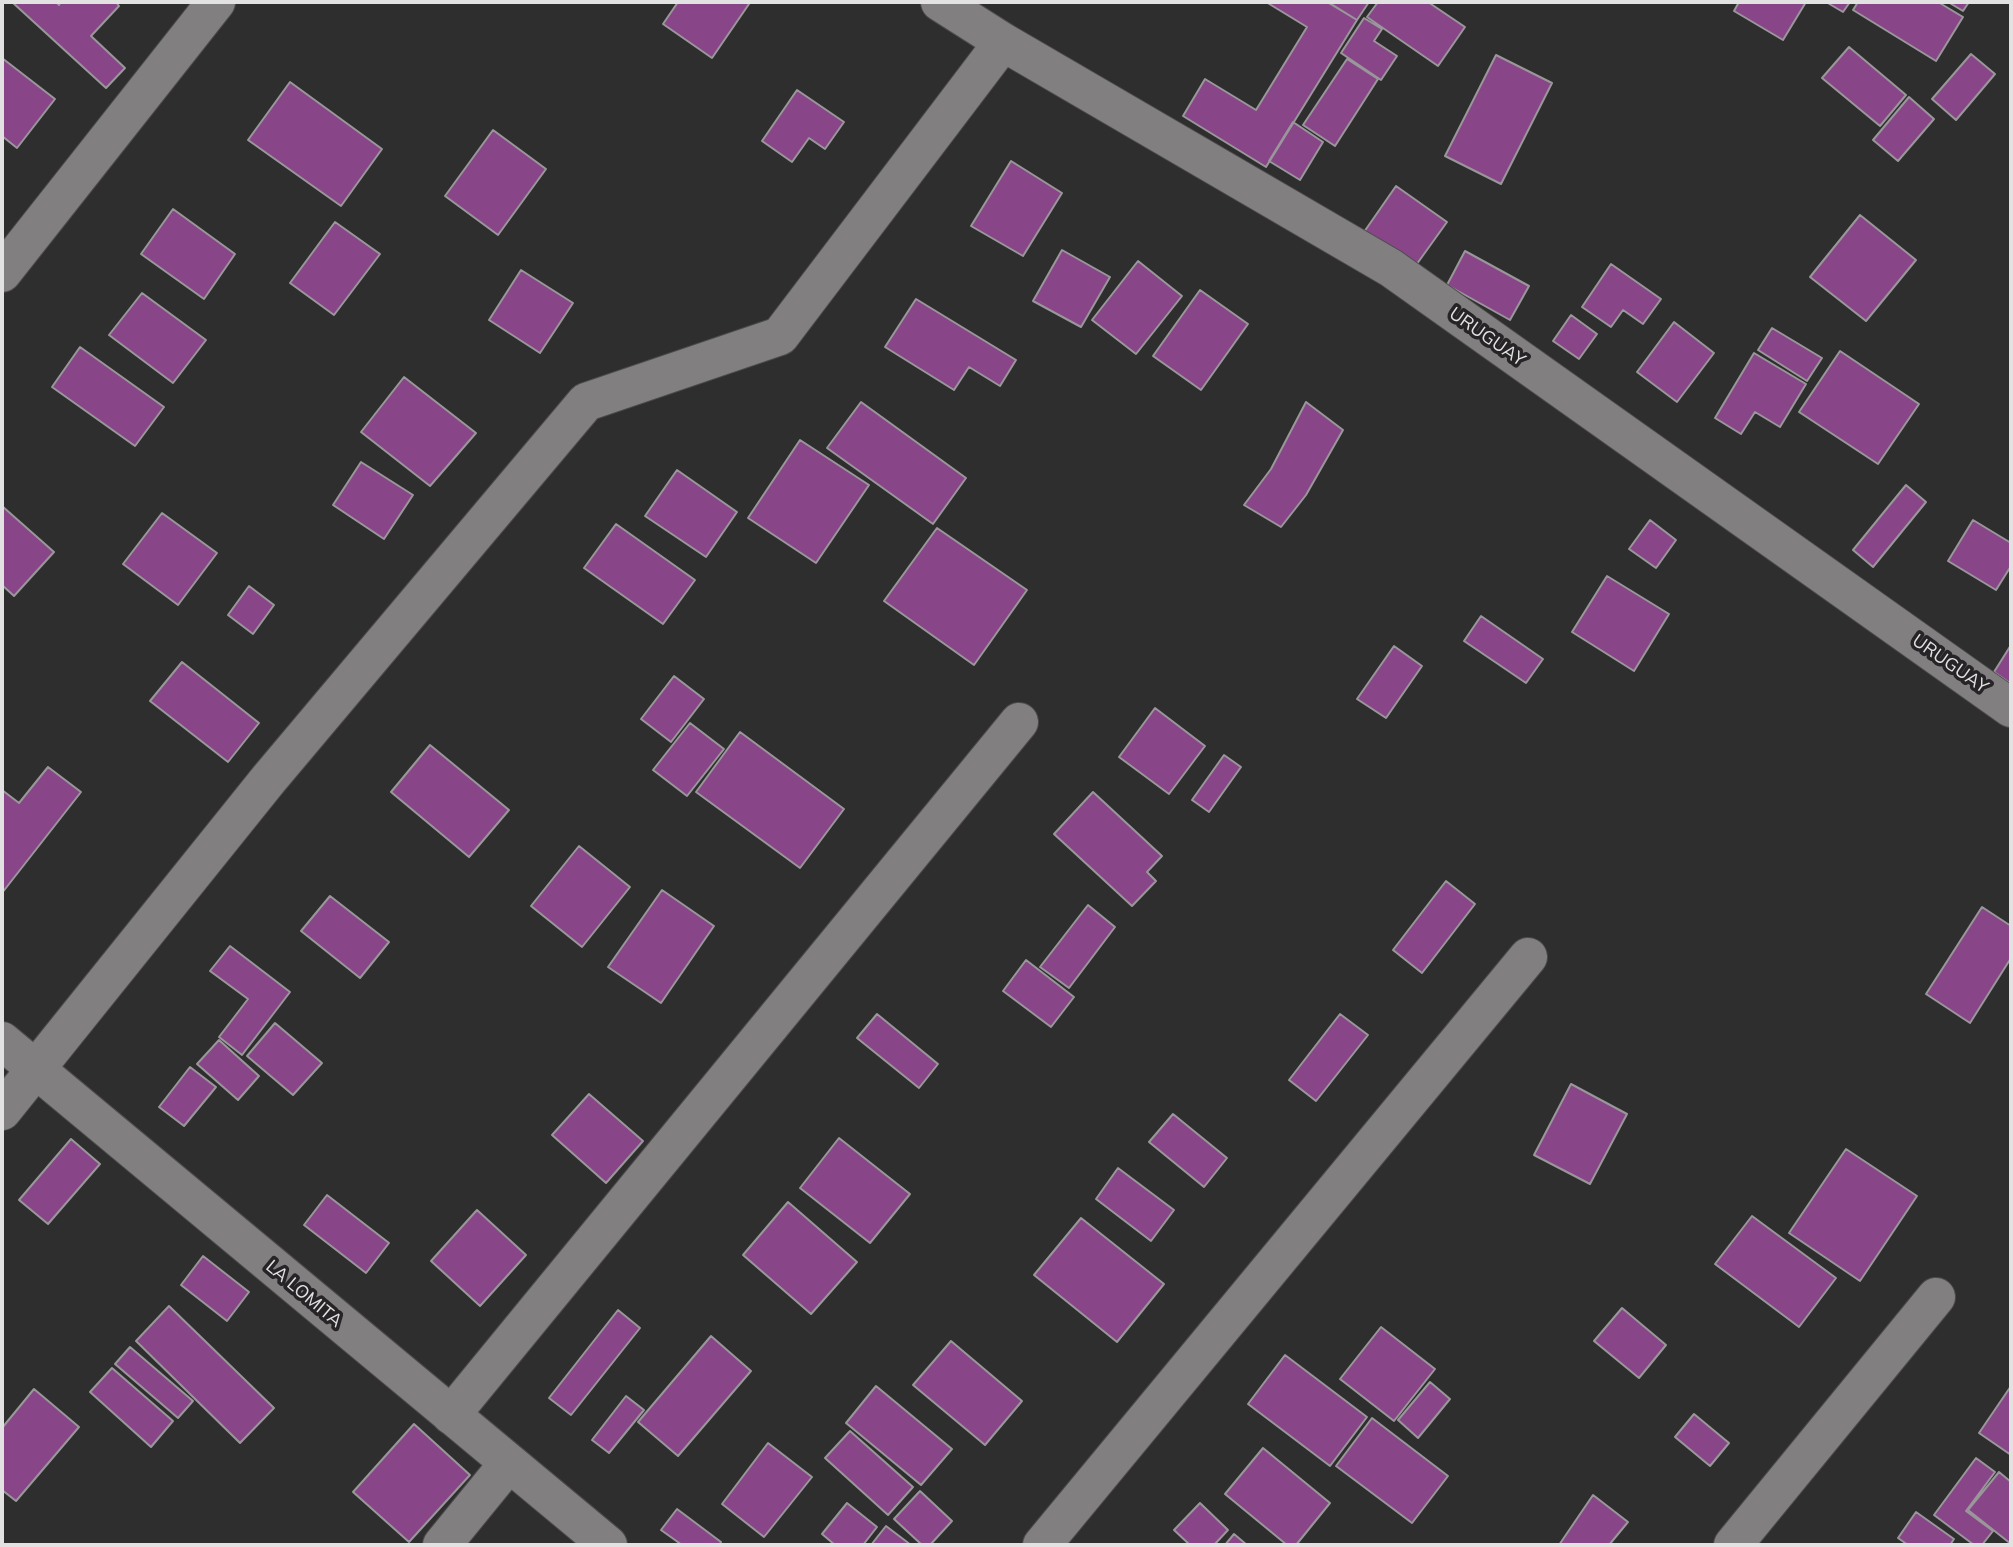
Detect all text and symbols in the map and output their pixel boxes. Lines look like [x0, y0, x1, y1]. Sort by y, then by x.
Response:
street label: URUGUAY [1445, 303, 1529, 371]
street label: URUGUAY [1908, 630, 1992, 698]
street label: LA LOMITA [261, 1256, 347, 1332]

